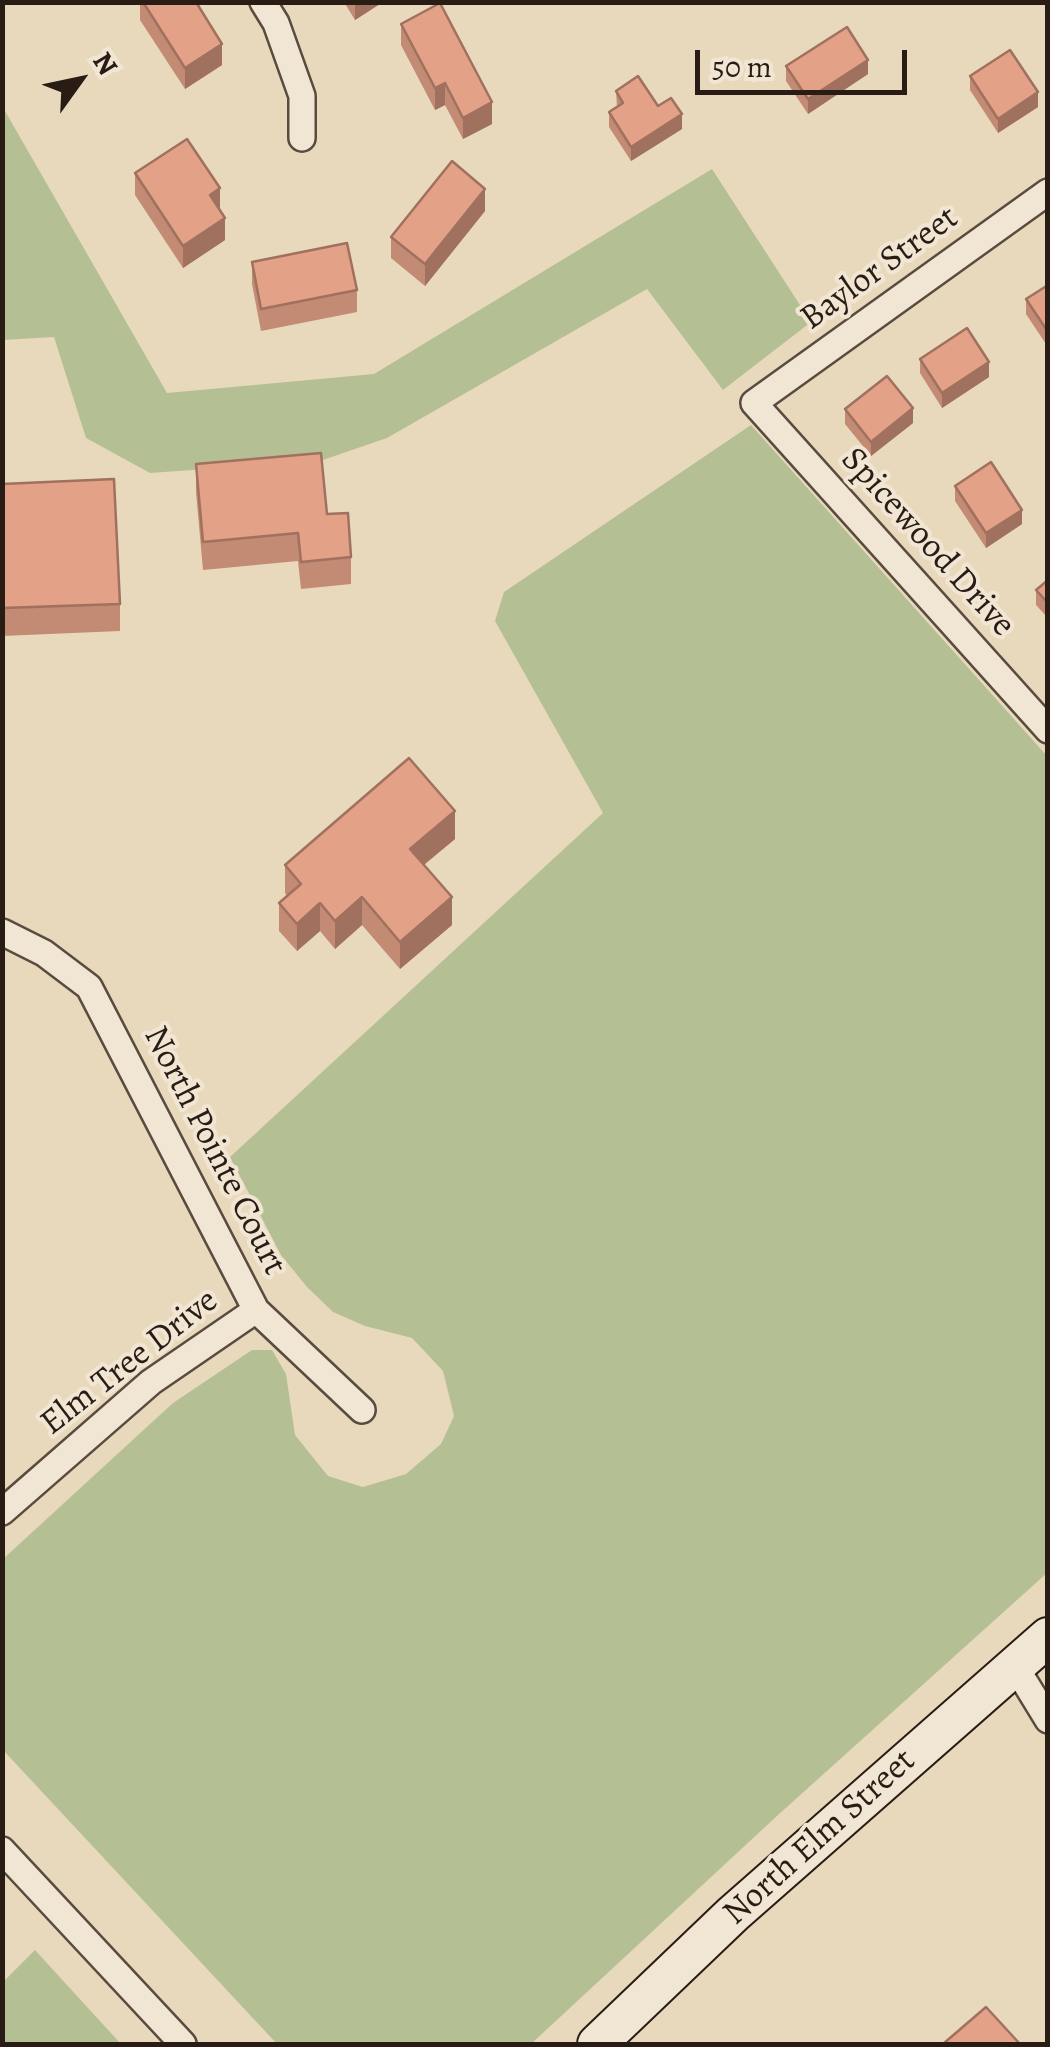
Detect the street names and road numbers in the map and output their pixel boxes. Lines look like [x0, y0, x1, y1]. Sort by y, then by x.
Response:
street label: Baylor Street [793, 198, 967, 340]
street label: Spicewood Drive [831, 440, 1023, 646]
street label: North Pointe Court [133, 1020, 295, 1282]
street label: Elm Tree Drive [33, 1281, 227, 1445]
street label: North Elm Street [715, 1741, 925, 1935]

